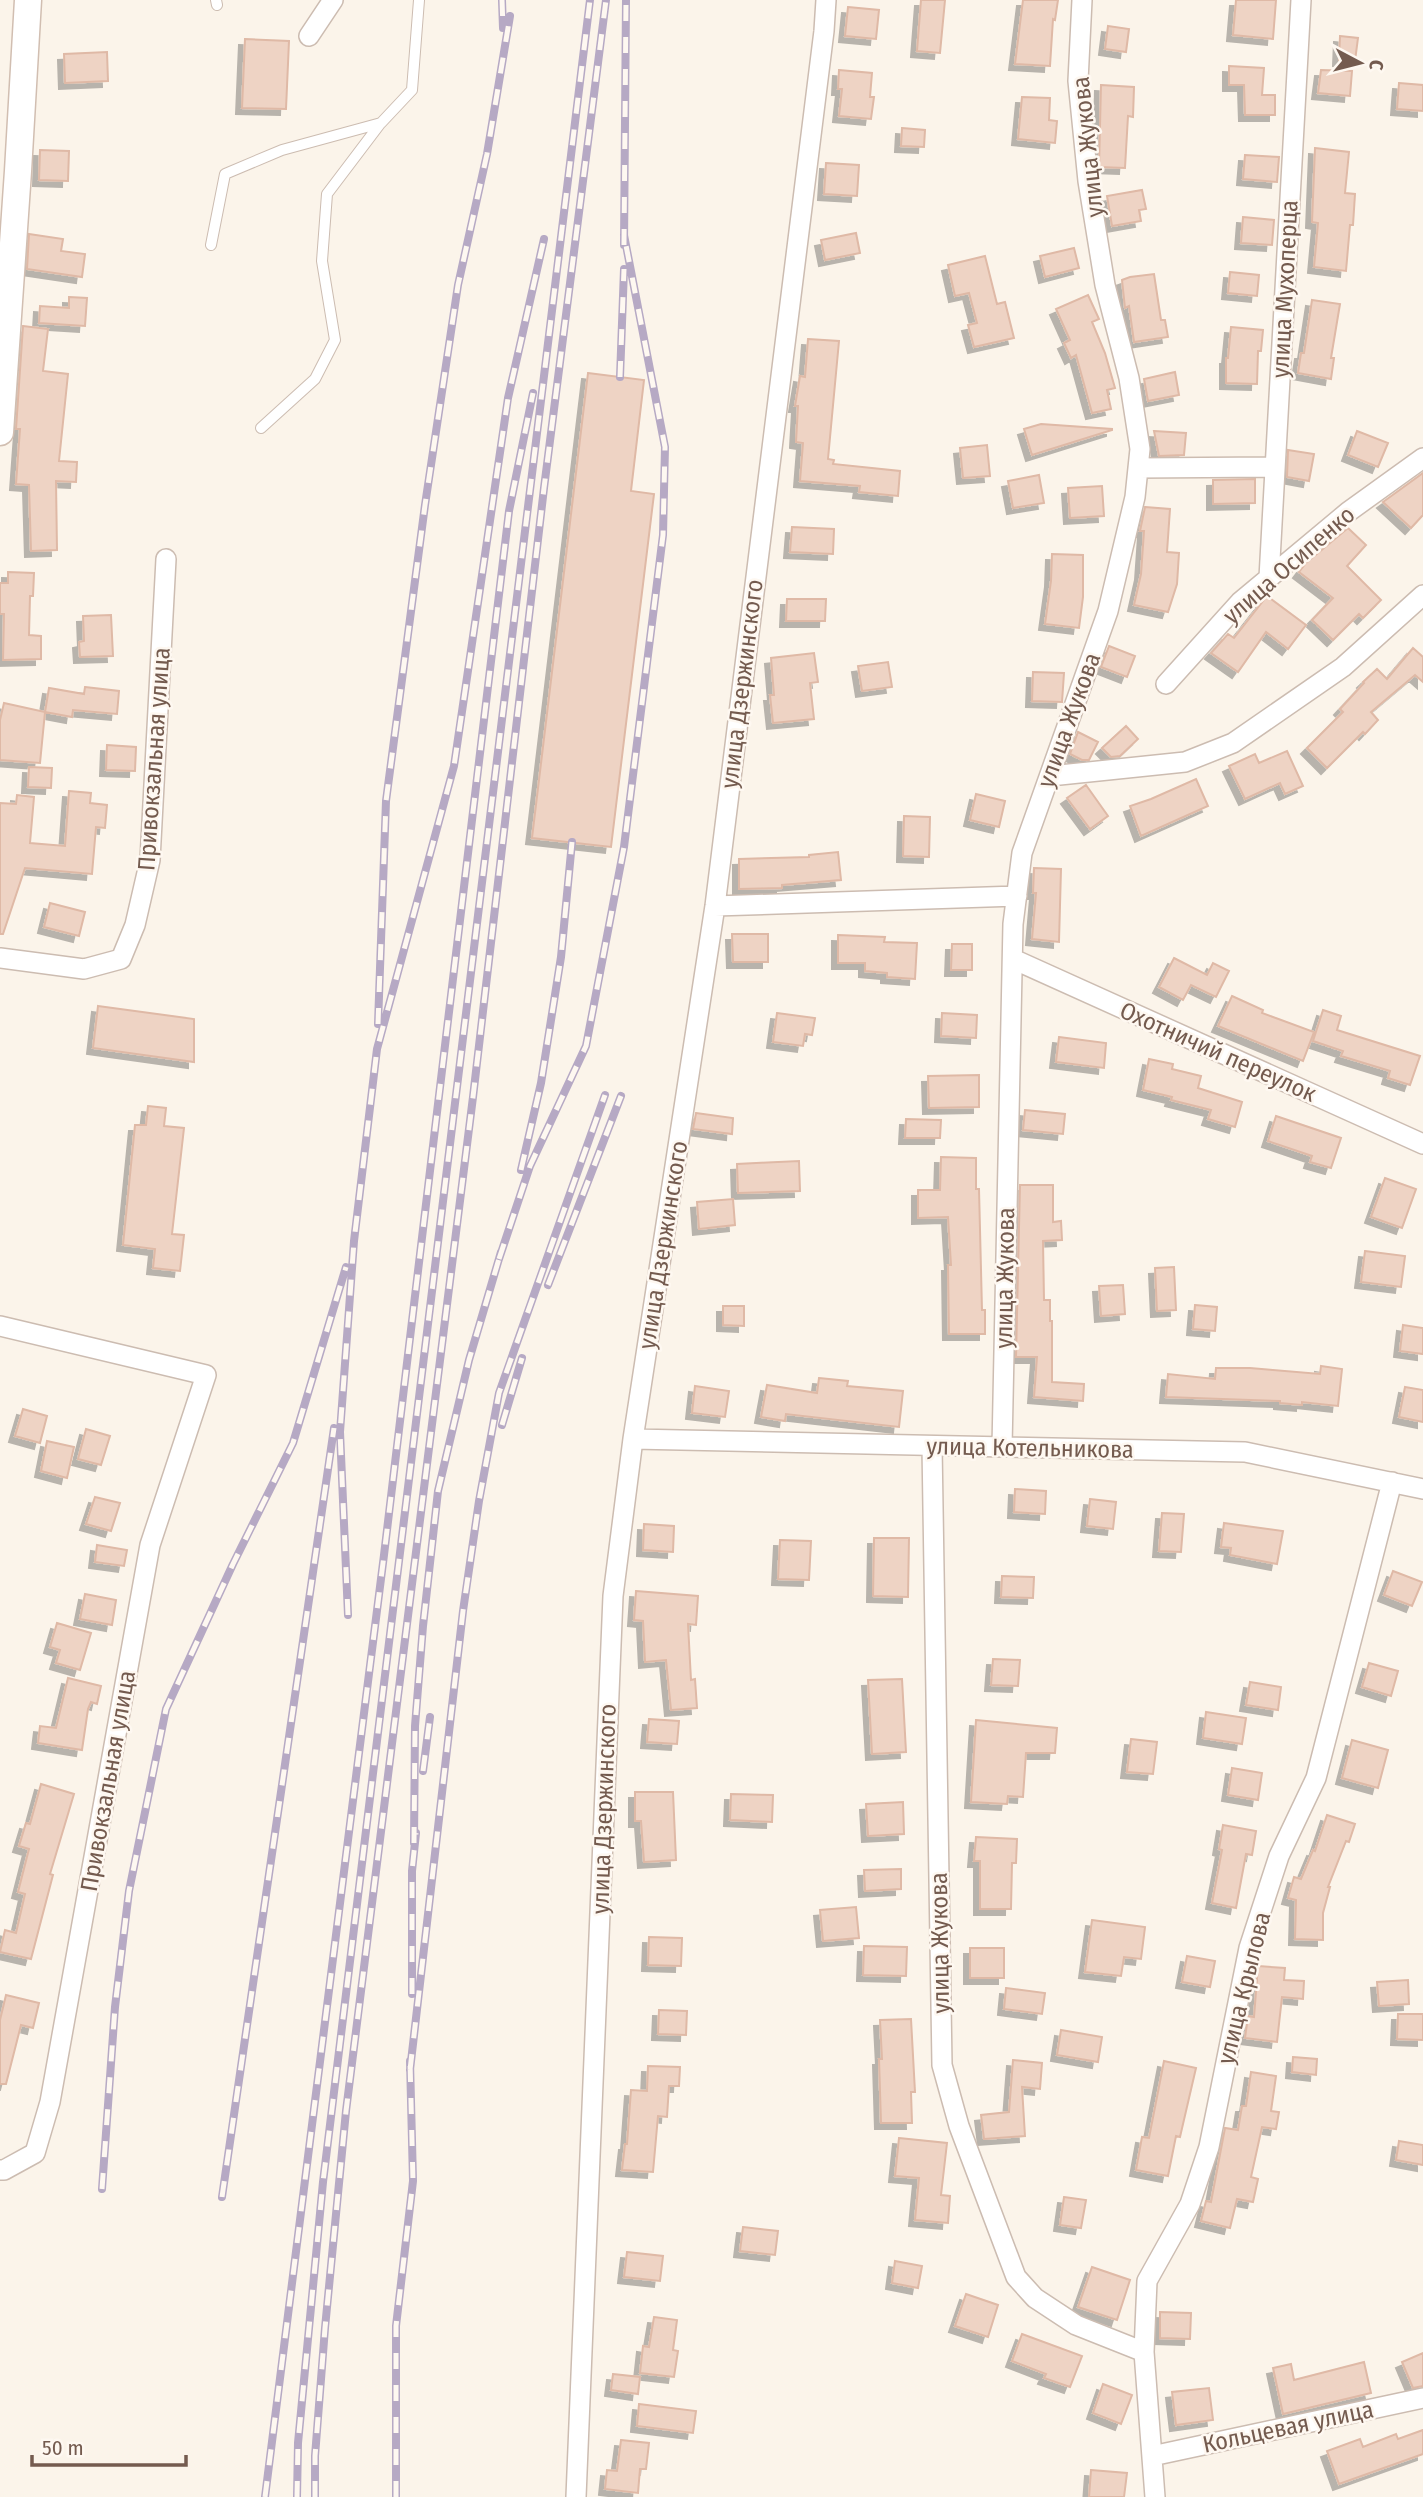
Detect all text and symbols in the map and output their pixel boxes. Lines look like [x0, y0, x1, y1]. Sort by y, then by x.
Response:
north arrow [1325, 28, 1395, 98]
text: С [1364, 59, 1388, 71]
street label: улица Жукова [1067, 75, 1109, 219]
street label: улица Мухоперца [1266, 199, 1304, 379]
street label: улица Осипенко [1218, 500, 1360, 630]
street label: улица Дзержинского [715, 578, 769, 790]
street label: Привокзальная улица [132, 646, 176, 872]
street label: улица Жукова [1032, 649, 1106, 791]
street label: Охотничий переулок [1116, 996, 1321, 1108]
street label: улица Дзержинского [633, 1139, 693, 1351]
street label: улица Жукова [990, 1207, 1020, 1349]
street label: улица Котельникова [926, 1432, 1134, 1464]
street label: Привокзальная улица [75, 1668, 141, 1894]
street label: улица Дзержинского [586, 1703, 622, 1915]
street label: улица Жукова [925, 1872, 955, 2014]
street label: улица Крылова [1212, 1909, 1276, 2067]
street label: Кольцевая улица [1200, 2395, 1376, 2459]
scale bar [32, 2424, 186, 2468]
text: 50 m [42, 2435, 84, 2461]

